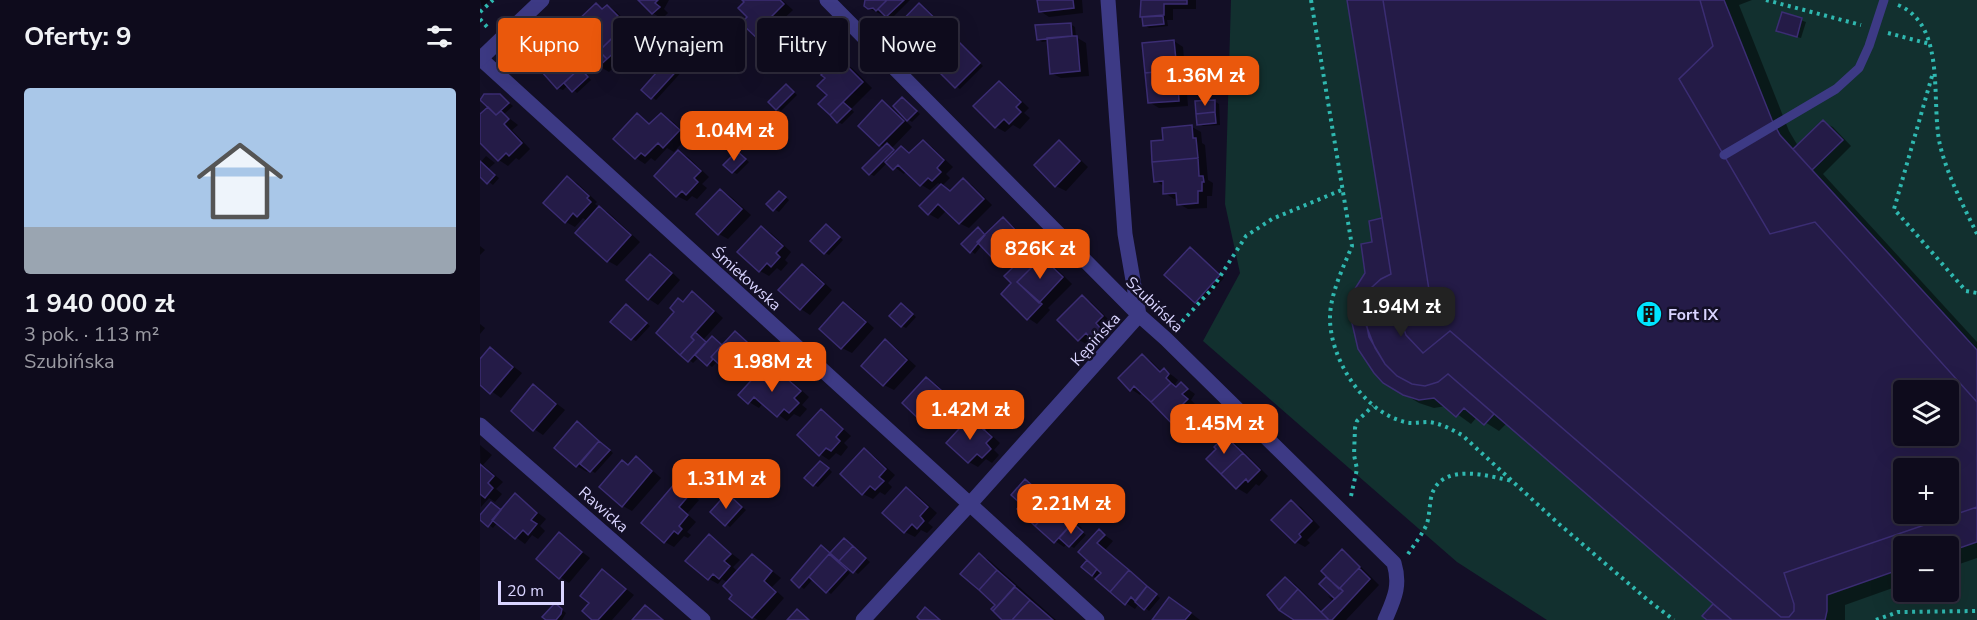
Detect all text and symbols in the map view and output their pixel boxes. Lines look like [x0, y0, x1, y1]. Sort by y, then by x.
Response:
chip: Kupno [498, 18, 601, 72]
chip: Wynajem [613, 18, 745, 72]
chip: Filtry [757, 18, 848, 72]
chip: Nowe [860, 18, 958, 72]
text: Oferty: 9 [24, 19, 131, 54]
icon: filters [423, 20, 456, 53]
pin: 1.36M zł [1143, 56, 1267, 107]
text: 1.36M zł [1165, 62, 1245, 89]
pin: 1.04M zł [672, 111, 796, 162]
text: 1.04M zł [694, 117, 774, 144]
icon: home [186, 127, 294, 235]
pin: 826K zł [985, 229, 1095, 280]
text: 826K zł [1005, 235, 1075, 262]
street label: Śmiełowska [707, 242, 786, 316]
street label: Szubińska [1121, 272, 1188, 338]
text: 1 940 000 zł [24, 286, 175, 321]
pin: 1.94M zł [1339, 287, 1463, 338]
text: 1.94M zł [1361, 293, 1441, 320]
building icon: Fort IX [1634, 299, 1664, 329]
place label: Fort IX [1668, 304, 1719, 326]
street label: Kępińska [1066, 308, 1126, 371]
text: 3 pok. · 113 m² [24, 321, 159, 348]
pin: 1.98M zł [710, 342, 834, 393]
text: Szubińska [24, 348, 115, 375]
text: 1.98M zł [732, 348, 812, 375]
map controls [1893, 380, 1959, 602]
button: layers [1893, 380, 1959, 446]
pin: 1.42M zł [908, 390, 1032, 441]
text: 1.42M zł [930, 396, 1010, 423]
pin: 1.45M zł [1162, 404, 1286, 455]
text: 1.45M zł [1184, 410, 1264, 437]
button: + [1893, 458, 1959, 524]
pin: 1.31M zł [664, 459, 788, 510]
text: 1.31M zł [686, 465, 766, 492]
street label: Rawicka [573, 482, 633, 538]
pin: 2.21M zł [1009, 484, 1133, 535]
text: 2.21M zł [1031, 490, 1111, 517]
button: − [1893, 536, 1959, 602]
scale bar [498, 578, 564, 606]
text: 20 m [507, 580, 544, 602]

